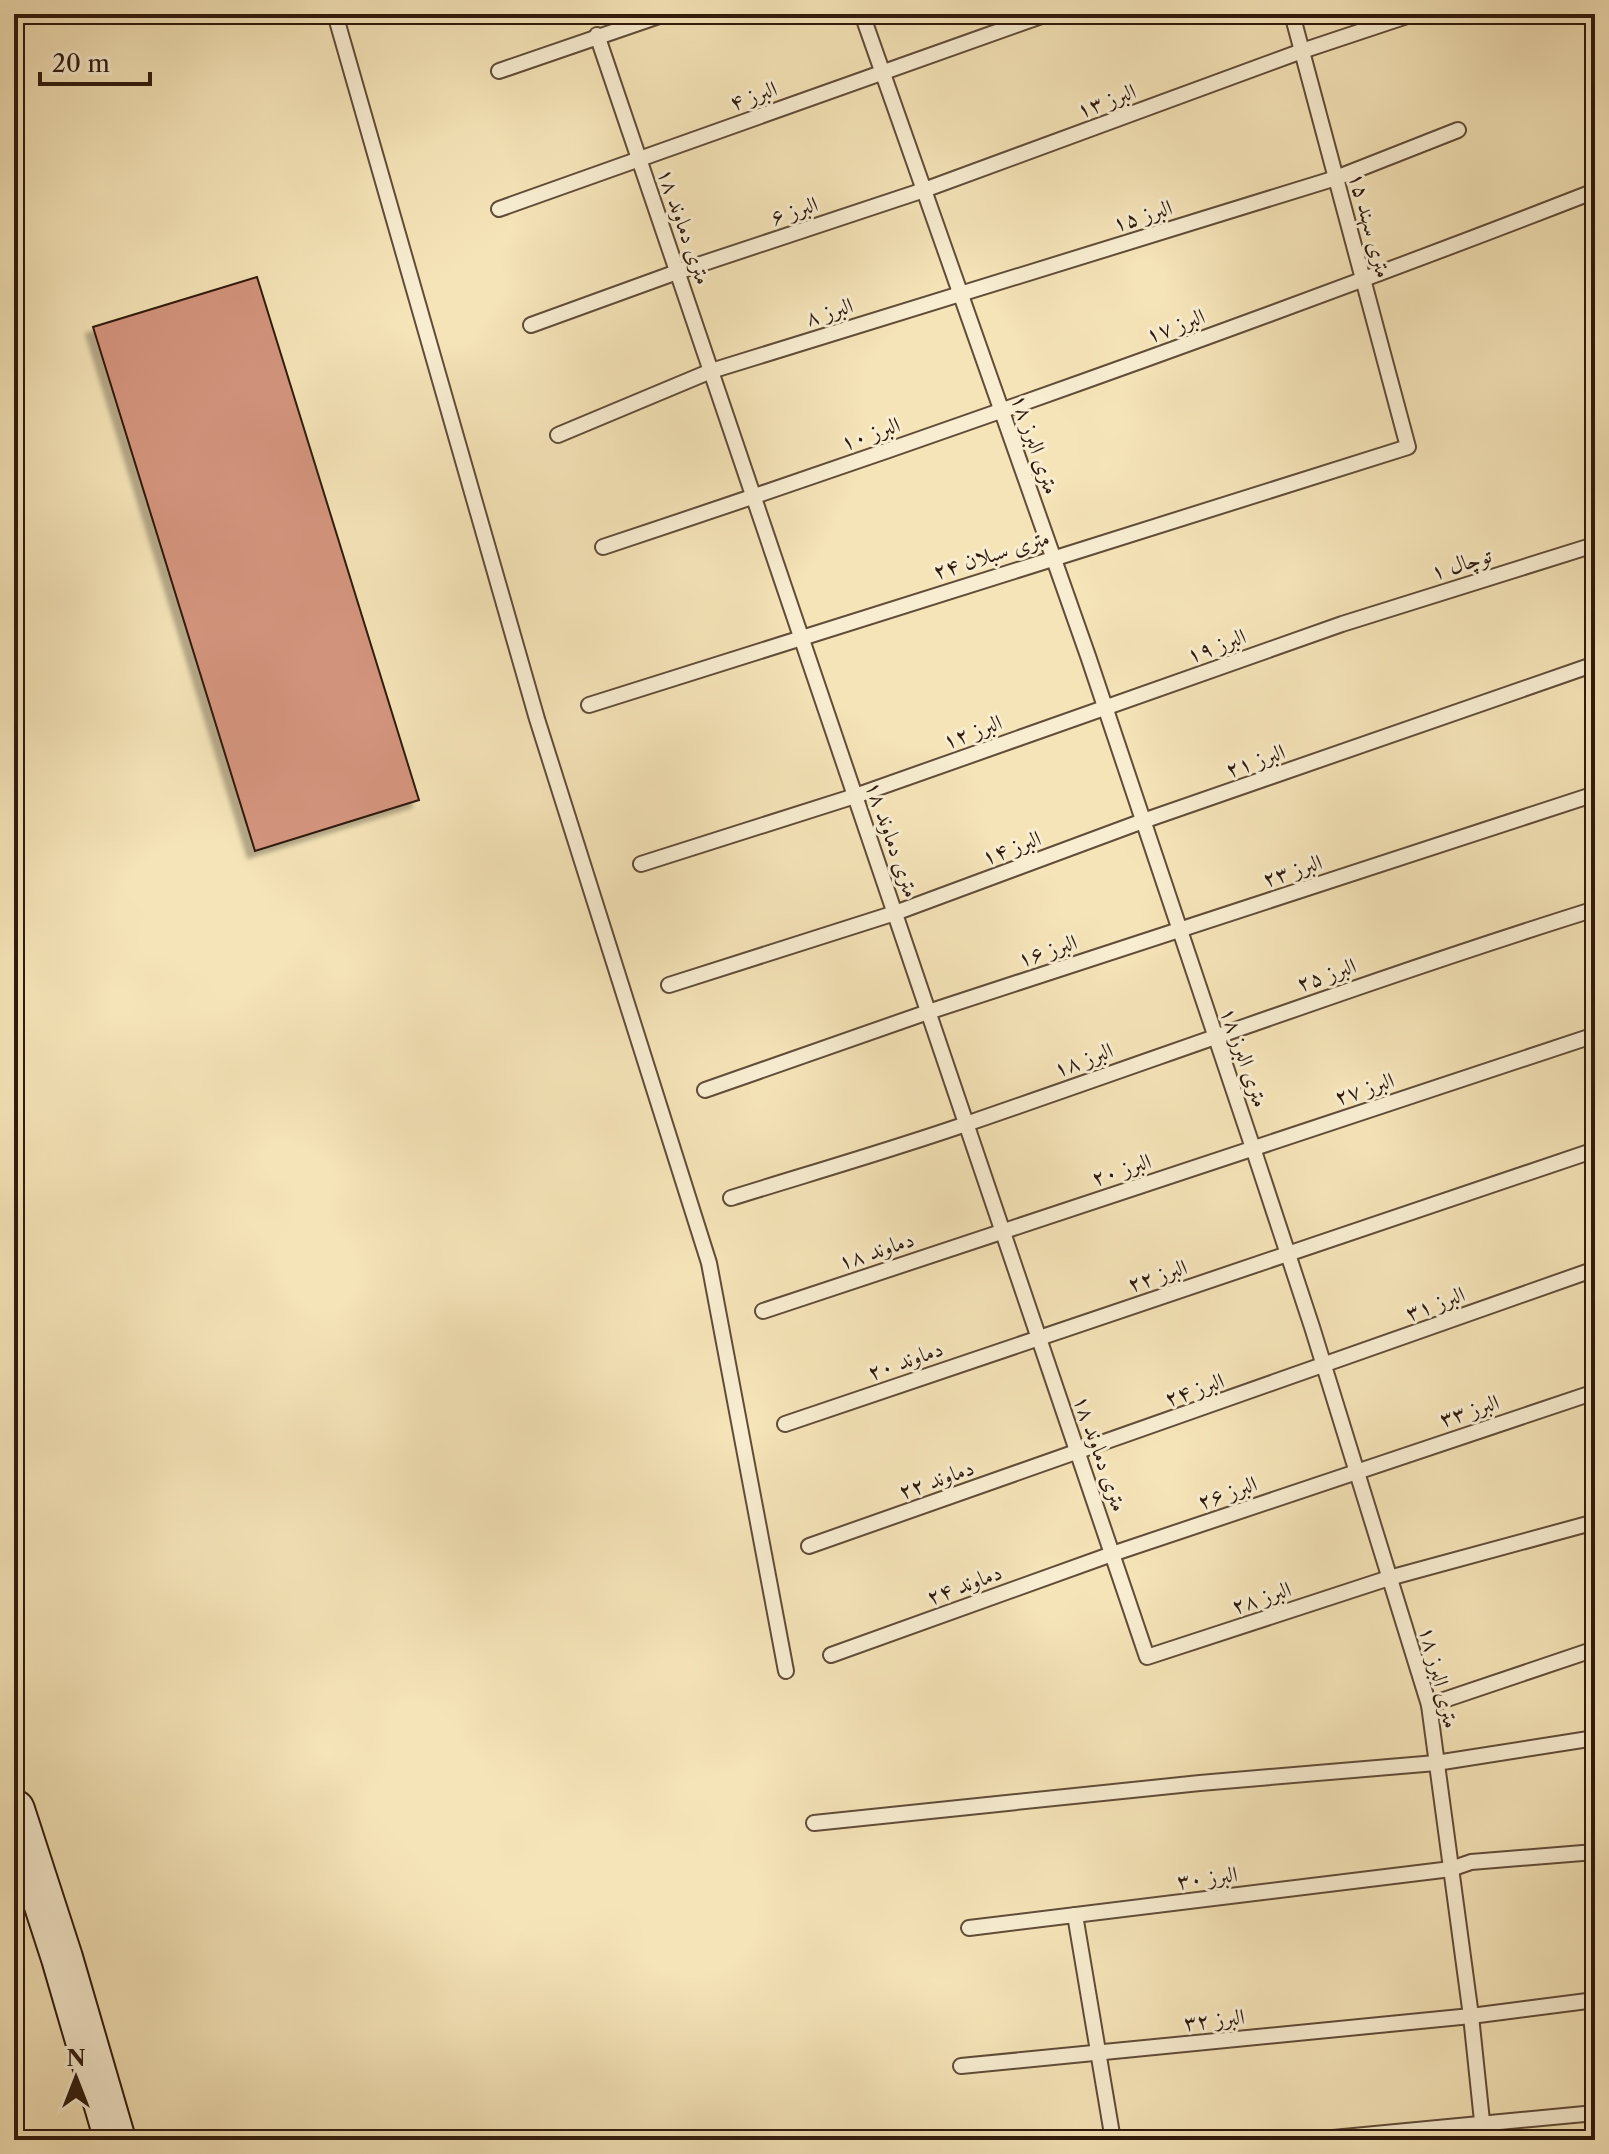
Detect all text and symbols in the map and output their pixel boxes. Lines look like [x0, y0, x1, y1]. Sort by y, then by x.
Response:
scale bar [40, 36, 150, 86]
text: 20 m [52, 49, 110, 78]
street label: البرز ۴ [726, 75, 780, 116]
street label: البرز ۱۳ [1073, 77, 1139, 124]
street label: ۱۸ متری دماوند [652, 164, 717, 288]
street label: ۱۵ متری سهند [1342, 169, 1398, 281]
street label: البرز ۶ [767, 190, 821, 231]
street label: البرز ۱۵ [1109, 194, 1175, 237]
street label: البرز ۸ [802, 292, 856, 331]
street label: البرز ۱۷ [1142, 302, 1208, 349]
street label: ۱۸ متری البرز [1006, 390, 1065, 498]
street label: البرز ۱۰ [837, 411, 903, 456]
street label: ۲۴ متری سبلان [930, 524, 1053, 585]
street label: توچال ۱ [1427, 541, 1496, 587]
street label: البرز ۱۹ [1183, 622, 1249, 669]
street label: البرز ۱۲ [939, 708, 1005, 755]
street label: البرز ۲۱ [1222, 738, 1288, 783]
street label: ۱۸ متری دماوند [860, 777, 925, 901]
street label: البرز ۱۴ [978, 824, 1044, 871]
street label: البرز ۲۳ [1259, 848, 1325, 893]
street label: البرز ۱۶ [1014, 928, 1080, 973]
street label: البرز ۲۵ [1293, 952, 1359, 997]
street label: ۱۸ متری البرز [1215, 1003, 1274, 1111]
street label: البرز ۱۸ [1050, 1036, 1116, 1083]
street label: البرز ۲۷ [1331, 1066, 1397, 1111]
street label: البرز ۲۰ [1088, 1147, 1154, 1192]
street label: دماوند ۱۸ [835, 1226, 918, 1275]
street label: البرز ۲۲ [1124, 1253, 1190, 1298]
street label: البرز ۳۱ [1402, 1280, 1468, 1327]
street label: دماوند ۲۰ [864, 1335, 947, 1386]
street label: البرز ۲۴ [1161, 1367, 1227, 1412]
street label: البرز ۳۳ [1436, 1388, 1502, 1433]
street label: ۱۸ متری دماوند [1068, 1391, 1133, 1515]
street label: دماوند ۲۲ [895, 1454, 978, 1505]
street label: البرز ۲۶ [1194, 1470, 1260, 1515]
street label: دماوند ۲۴ [923, 1558, 1006, 1611]
street label: البرز ۲۸ [1228, 1575, 1294, 1620]
street label: ۱۸ متری البرز [1414, 1623, 1465, 1731]
street label: البرز ۳۰ [1175, 1860, 1239, 1895]
street label: البرز ۳۲ [1182, 2003, 1246, 2036]
north arrow [36, 2038, 116, 2118]
text: N [66, 2045, 86, 2072]

